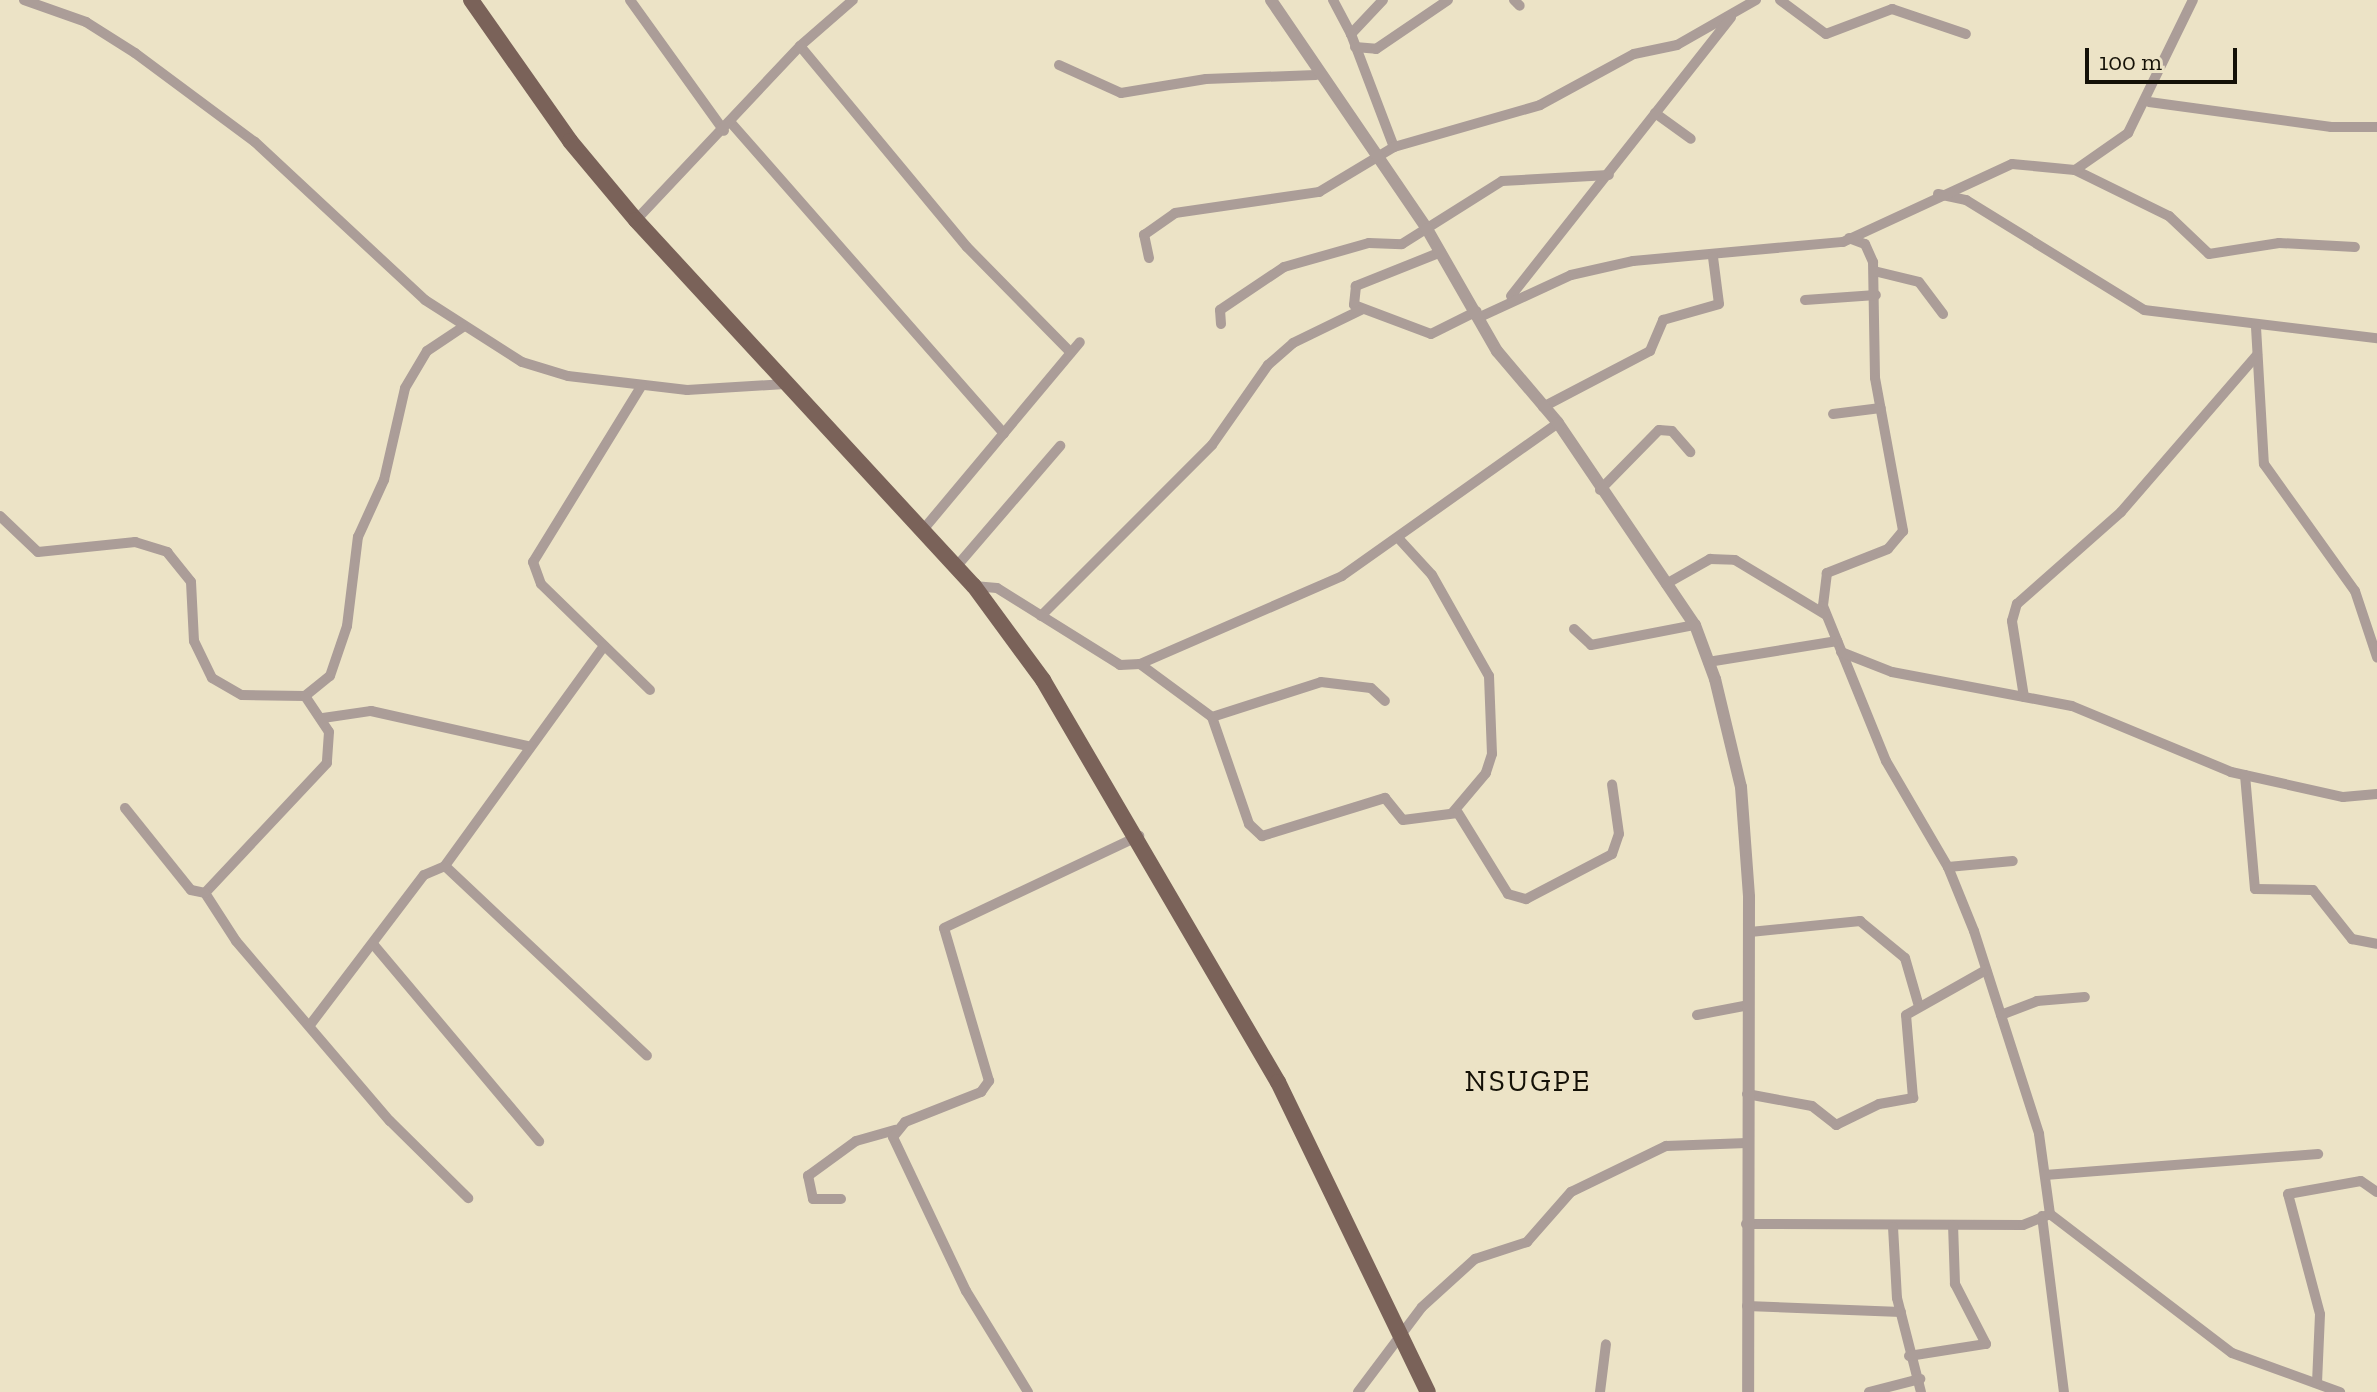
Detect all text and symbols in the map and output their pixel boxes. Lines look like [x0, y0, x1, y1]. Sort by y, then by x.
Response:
scale bar [2089, 32, 2241, 82]
text: 100 m [2099, 47, 2162, 76]
district label: NSUGPE [1465, 1063, 1591, 1099]

